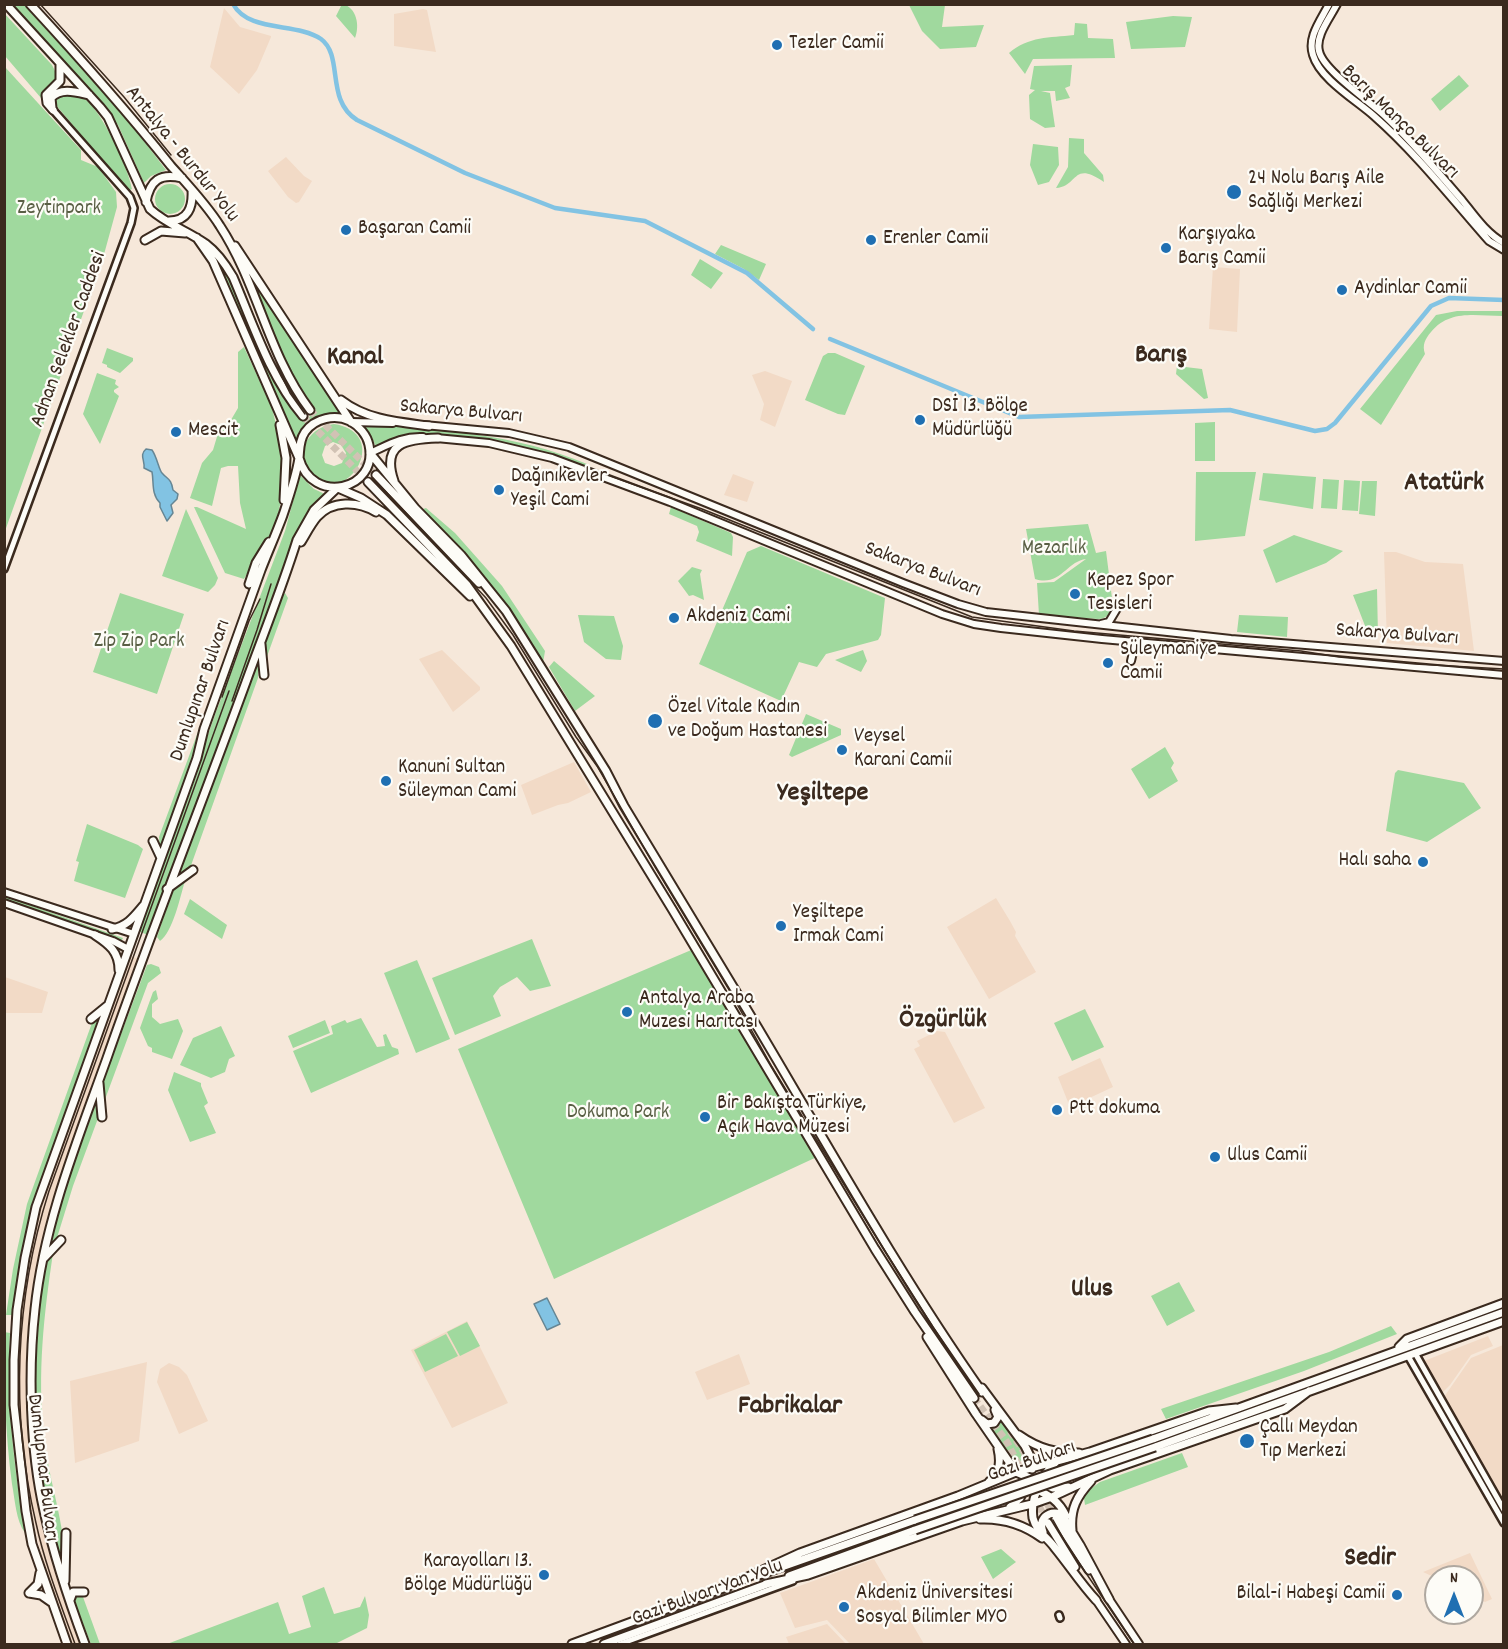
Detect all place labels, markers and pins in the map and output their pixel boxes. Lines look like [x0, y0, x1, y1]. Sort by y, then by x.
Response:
place label: Tezler Camii [789, 32, 884, 58]
marker: Tezler Camii [770, 38, 784, 52]
place label: 24 Nolu Barış Aile Sağlığı Merkezi [1248, 167, 1384, 217]
marker: 24 Nolu Barış Aile Sağlığı Merkezi [1225, 183, 1243, 201]
place label: Başaran Camii [358, 217, 471, 243]
marker: Başaran Camii [339, 223, 353, 237]
place label: Karşıyaka Barış Camii [1178, 223, 1266, 273]
place label: Erenler Camii [883, 227, 988, 253]
marker: Erenler Camii [864, 233, 878, 247]
marker: Karşıyaka Barış Camii [1159, 241, 1173, 255]
place label: Aydinlar Camii [1354, 277, 1467, 303]
marker: Aydinlar Camii [1335, 283, 1349, 297]
place label: DSİ 13. Bölge Müdürlüğü [932, 395, 1028, 445]
marker: DSİ 13. Bölge Müdürlüğü [913, 413, 927, 427]
place label: Mescit [188, 419, 238, 445]
marker: Mescit [169, 425, 183, 439]
place label: Dağınıkevler Yeşil Cami [511, 465, 607, 515]
marker: Dağınıkevler Yeşil Cami [492, 483, 506, 497]
place label: Kepez Spor Tesisleri [1087, 569, 1174, 619]
marker: Kepez Spor Tesisleri [1068, 587, 1082, 601]
place label: Akdeniz Cami [686, 605, 790, 631]
marker: Akdeniz Cami [667, 611, 681, 625]
place label: Süleymaniye Camii [1120, 638, 1217, 688]
marker: Süleymaniye Camii [1101, 656, 1115, 670]
place label: Özel Vitale Kadın ve Doğum Hastanesi [668, 696, 827, 746]
marker: Özel Vitale Kadın ve Doğum Hastanesi [646, 712, 664, 730]
place label: Veysel Karani Camii [854, 725, 952, 775]
marker: Veysel Karani Camii [835, 743, 849, 757]
place label: Kanuni Sultan Süleyman Cami [398, 756, 516, 806]
marker: Kanuni Sultan Süleyman Cami [379, 774, 393, 788]
place label: Halı saha [1339, 849, 1411, 875]
marker: Halı saha [1416, 855, 1430, 869]
place label: Yeşiltepe Irmak Cami [793, 901, 883, 951]
marker: Yeşiltepe Irmak Cami [774, 919, 788, 933]
place label: Antalya Araba Muzesi Haritası [639, 987, 758, 1037]
marker: Antalya Araba Muzesi Haritası [620, 1005, 634, 1019]
place label: Bir Bakışta Türkiye, Açık Hava Müzesi [717, 1092, 867, 1142]
place label: Ptt dokuma [1069, 1097, 1160, 1123]
marker: Ptt dokuma [1050, 1103, 1064, 1117]
marker: Bir Bakışta Türkiye, Açık Hava Müzesi [698, 1110, 712, 1124]
place label: Ulus Camii [1227, 1144, 1307, 1170]
marker: Ulus Camii [1208, 1150, 1222, 1164]
place label: Çallı Meydan Tıp Merkezi [1260, 1416, 1358, 1466]
marker: Çallı Meydan Tıp Merkezi [1238, 1432, 1256, 1450]
place label: Karayolları 13. Bölge Müdürlüğü [404, 1550, 532, 1600]
marker: Karayolları 13. Bölge Müdürlüğü [537, 1568, 551, 1582]
place label: Akdeniz Üniversitesi Sosyal Bilimler MYO [856, 1582, 1013, 1632]
place label: Bilal-i Habeşi Camii [1237, 1582, 1385, 1608]
marker: Bilal-i Habeşi Camii [1390, 1588, 1404, 1602]
marker: Akdeniz Üniversitesi Sosyal Bilimler MYO [837, 1600, 851, 1614]

